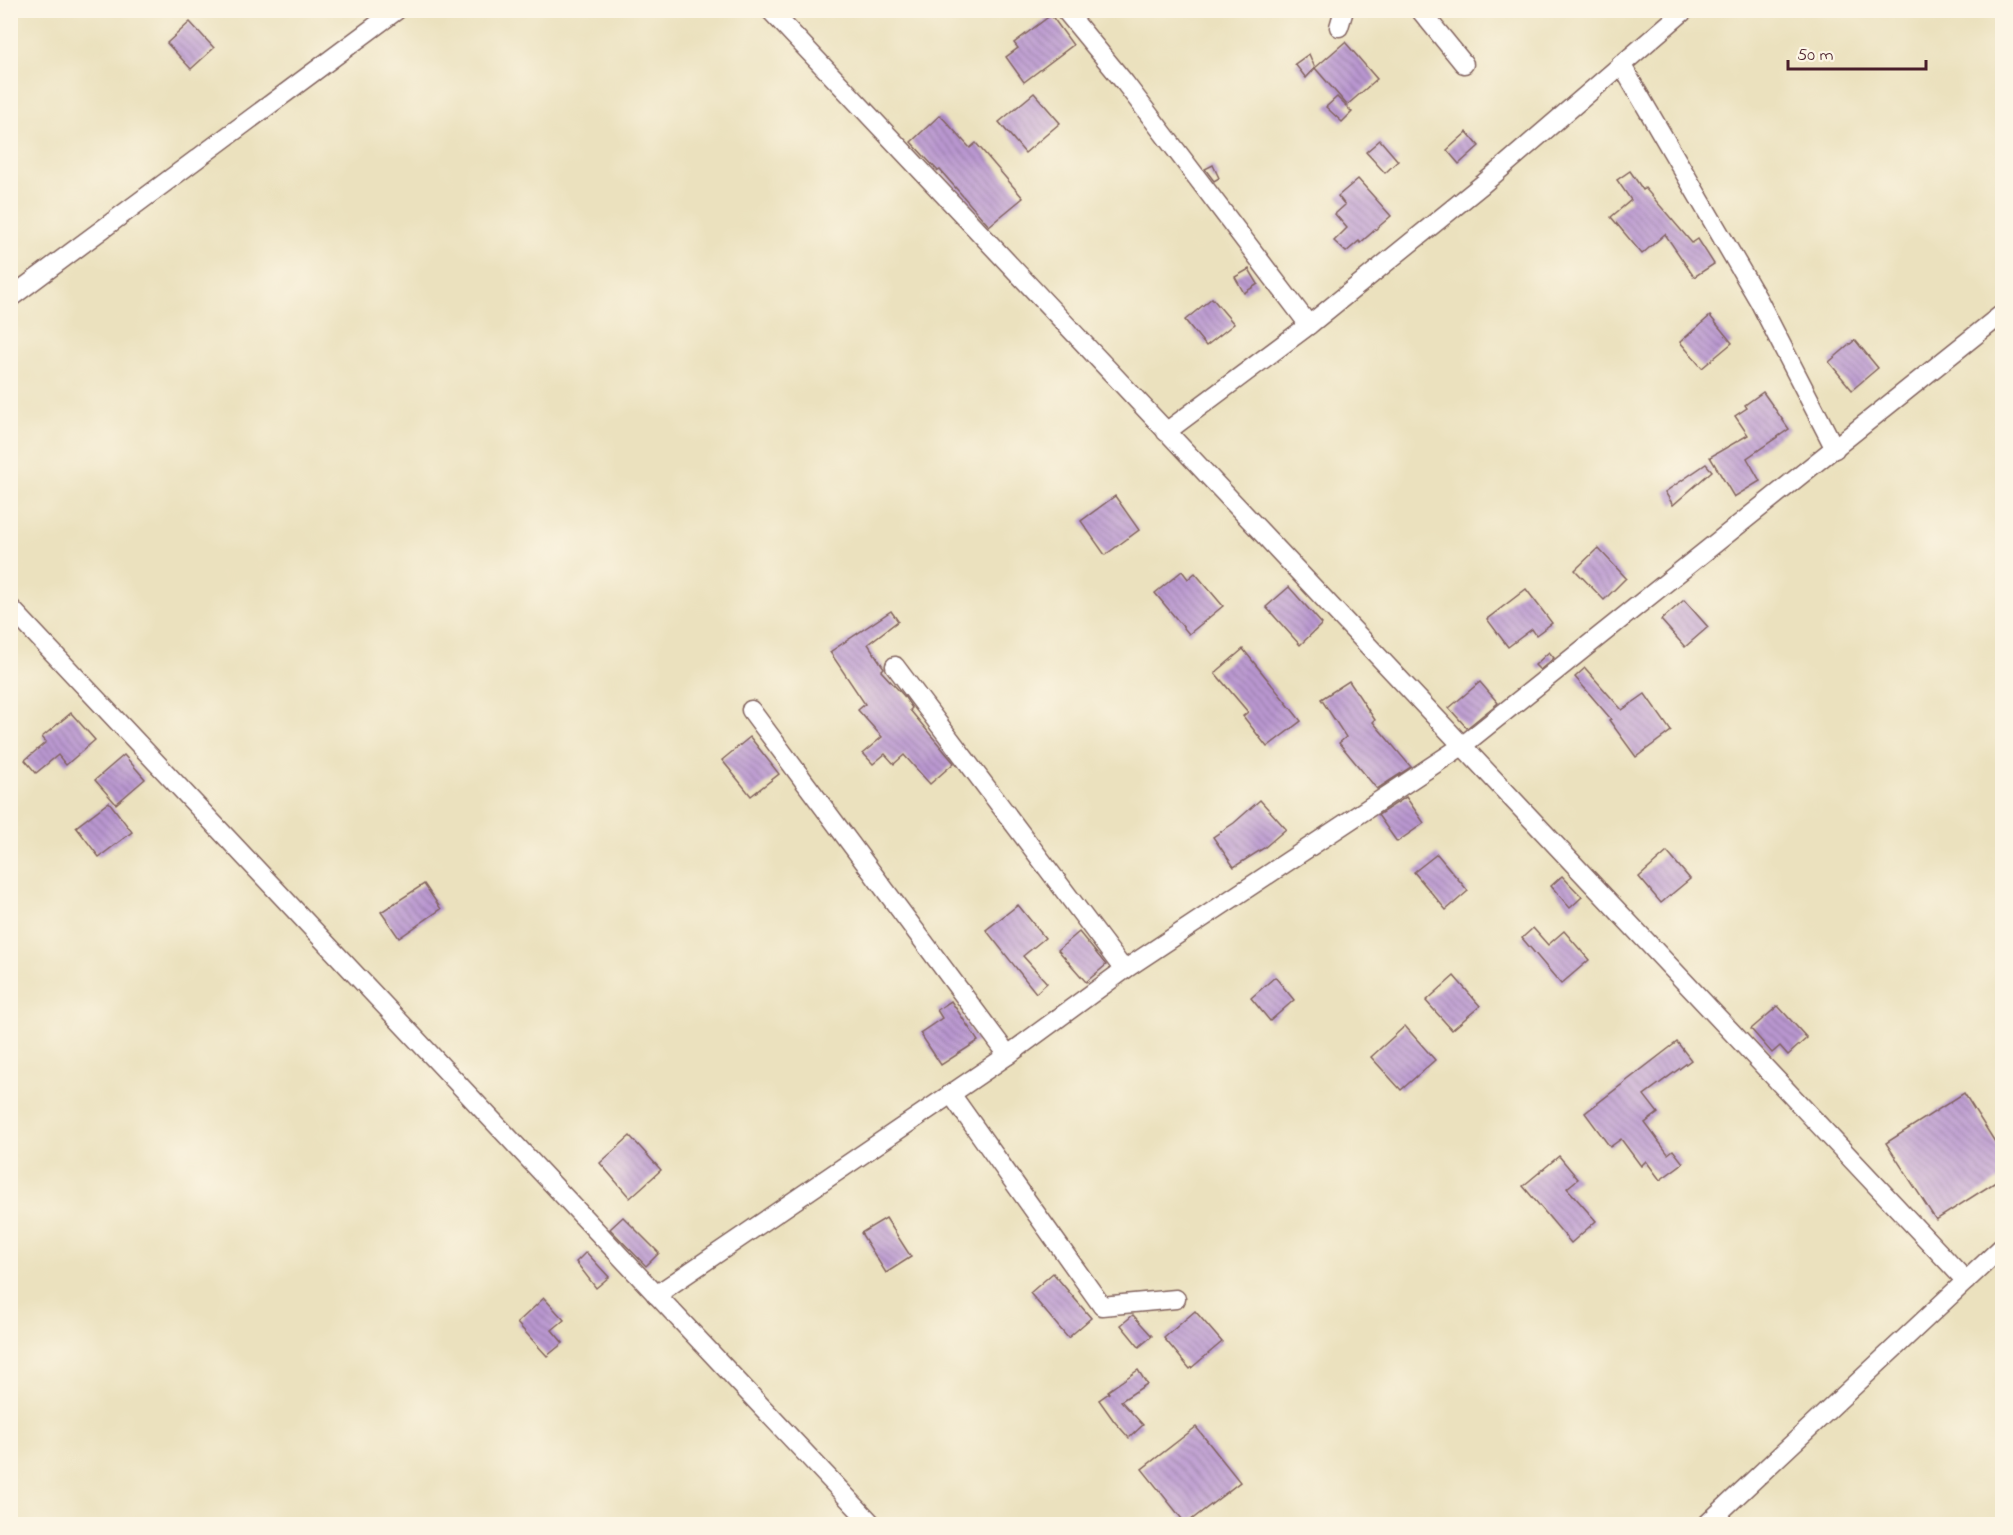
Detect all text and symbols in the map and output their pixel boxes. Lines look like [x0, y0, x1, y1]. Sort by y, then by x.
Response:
scale bar [1788, 33, 1926, 71]
text: 50 m [1797, 43, 1834, 69]

